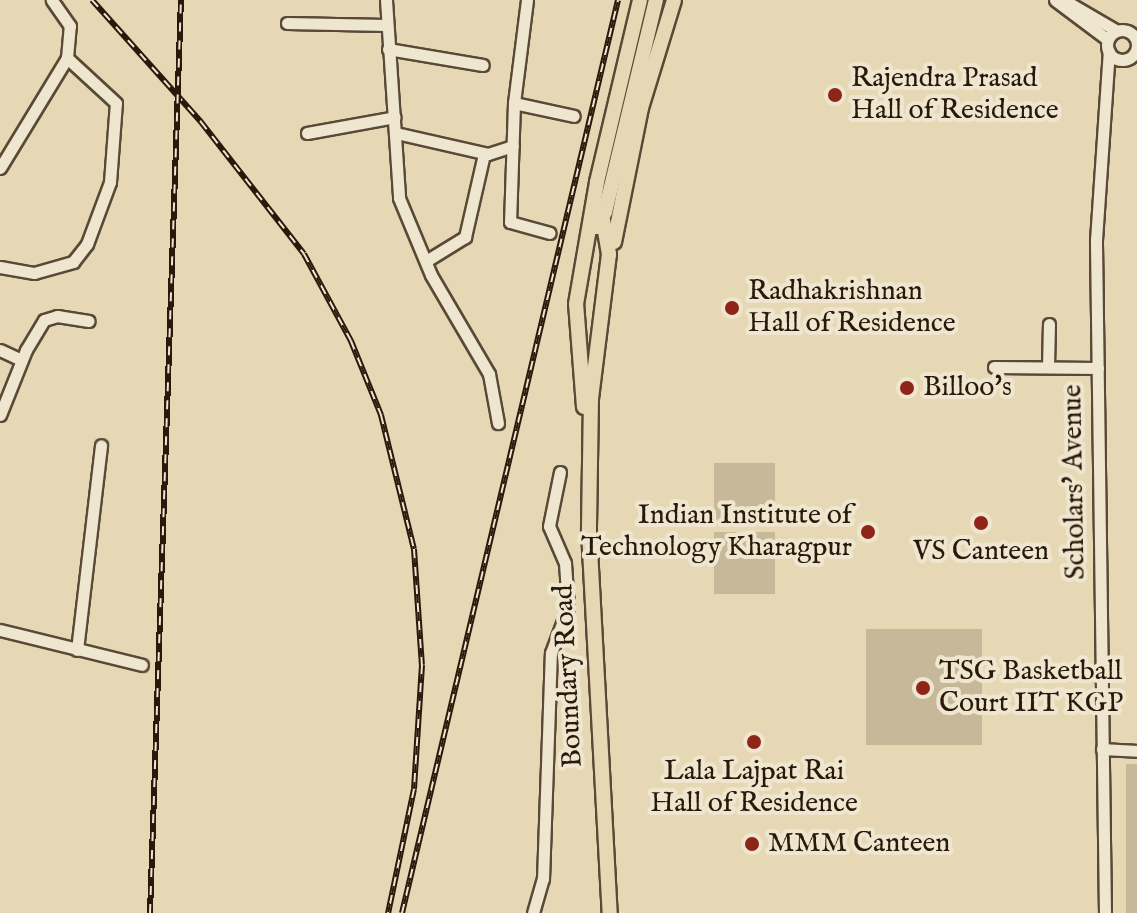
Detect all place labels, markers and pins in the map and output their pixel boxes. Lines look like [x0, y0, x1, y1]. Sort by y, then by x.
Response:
place label: Rajendra Prasad Hall of Residence [851, 62, 1059, 128]
marker: Rajendra Prasad Hall of Residence [826, 86, 844, 104]
place label: Radhakrishnan Hall of Residence [748, 275, 956, 341]
marker: Radhakrishnan Hall of Residence [723, 299, 741, 317]
place label: Billoo's [923, 371, 1012, 405]
marker: Billoo's [898, 379, 916, 397]
place label: Indian Institute of Technology Kharagpur [581, 499, 852, 565]
marker: VS Canteen [972, 514, 990, 532]
marker: Indian Institute of Technology Kharagpur [859, 523, 877, 541]
place label: VS Canteen [913, 535, 1049, 569]
place label: TSG Basketball Court IIT KGP [939, 655, 1123, 721]
marker: TSG Basketball Court IIT KGP [914, 679, 932, 697]
marker: Lala Lajpat Rai Hall of Residence [745, 733, 763, 751]
place label: Lala Lajpat Rai Hall of Residence [650, 755, 858, 821]
place label: MMM Canteen [768, 827, 950, 861]
marker: MMM Canteen [743, 835, 761, 853]

